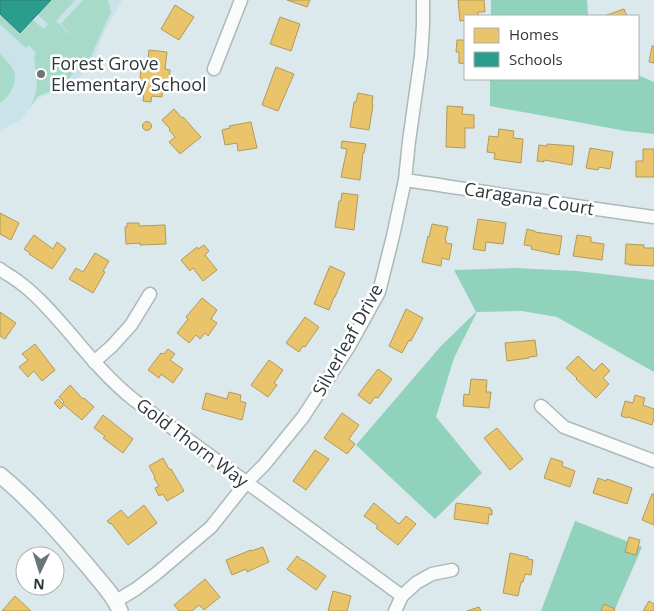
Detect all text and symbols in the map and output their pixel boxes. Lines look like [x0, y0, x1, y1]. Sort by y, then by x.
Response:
legend [464, 15, 639, 80]
text: Homes [509, 24, 559, 44]
text: Schools [509, 49, 563, 69]
place label: Forest Grove Elementary School [51, 51, 207, 96]
marker: Forest Grove Elementary School [35, 68, 47, 80]
street label: Caragana Court [463, 176, 596, 220]
street label: Silverleaf Drive [306, 279, 388, 400]
street label: Gold Thorn Way [132, 392, 254, 493]
north arrow [15, 546, 65, 596]
text: N [33, 575, 45, 594]

